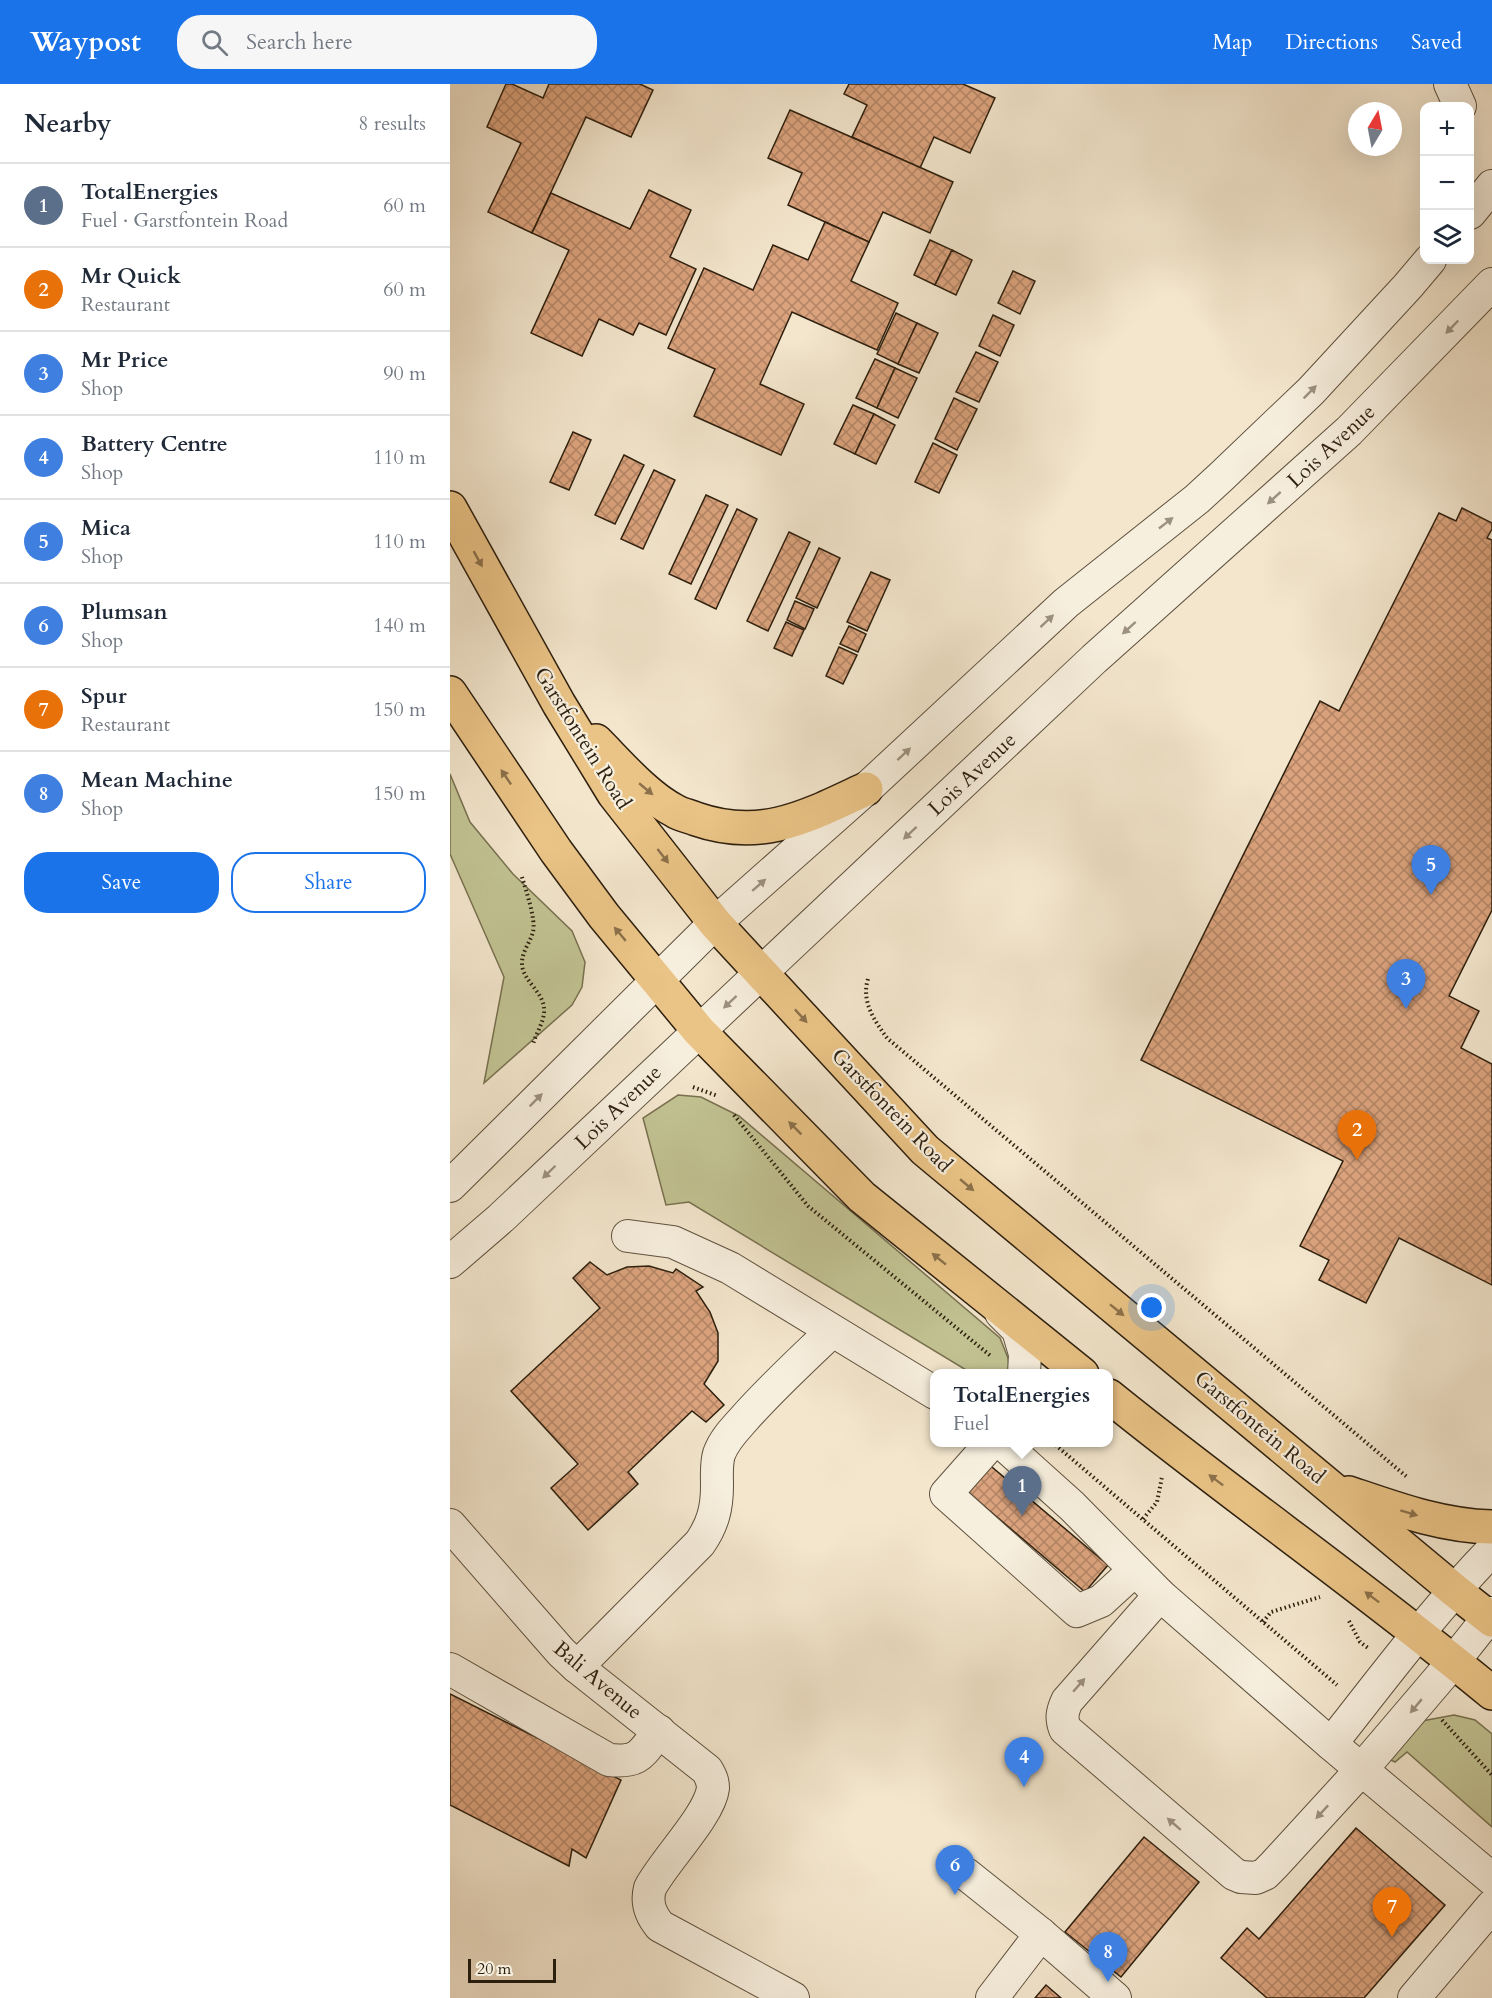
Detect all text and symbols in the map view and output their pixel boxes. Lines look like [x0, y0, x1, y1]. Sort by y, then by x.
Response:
search box [177, 15, 597, 69]
text: Waypost [30, 23, 141, 61]
icon: search [198, 26, 231, 59]
text: Search here [246, 27, 353, 57]
text: Map [1212, 28, 1252, 57]
text: Directions [1285, 28, 1378, 57]
text: Saved [1411, 28, 1462, 57]
north arrow [1348, 102, 1402, 156]
map controls [1420, 102, 1474, 264]
button: + [1420, 102, 1474, 156]
text: Nearby [24, 106, 112, 141]
text: 8 results [358, 110, 426, 137]
button: − [1420, 156, 1474, 210]
text: TotalEnergies [81, 177, 218, 207]
text: 1 [38, 192, 49, 219]
text: 60 m [383, 192, 426, 219]
text: Fuel · Garstfontein Road [81, 207, 288, 234]
button: layers [1420, 210, 1474, 264]
text: Mr Quick [81, 261, 181, 291]
text: 2 [38, 276, 49, 303]
text: 60 m [383, 276, 426, 303]
text: Restaurant [81, 291, 170, 318]
one-way arrow [1445, 319, 1459, 333]
text: Mr Price [81, 345, 168, 375]
text: 3 [38, 360, 49, 387]
text: 90 m [383, 360, 426, 387]
text: Shop [81, 375, 123, 402]
one-way arrow [1303, 384, 1317, 399]
street label: Lois Avenue [1281, 398, 1382, 495]
text: Battery Centre [81, 429, 228, 459]
text: 4 [38, 444, 49, 471]
text: 110 m [373, 444, 426, 471]
text: Shop [81, 459, 123, 486]
one-way arrow [1267, 491, 1282, 505]
text: Mica [81, 513, 131, 543]
one-way arrow [1158, 517, 1174, 530]
text: 5 [38, 528, 49, 555]
text: 110 m [373, 528, 426, 555]
text: Shop [81, 543, 123, 570]
one-way arrow [473, 551, 484, 567]
text: Plumsan [81, 597, 168, 627]
text: 6 [38, 612, 49, 639]
text: 140 m [373, 612, 426, 639]
one-way arrow [1039, 615, 1054, 628]
one-way arrow [1122, 621, 1137, 634]
text: Shop [81, 627, 123, 654]
street label: Garstfontein Road [527, 662, 638, 815]
text: Spur [81, 681, 127, 711]
text: 7 [38, 696, 49, 723]
text: 150 m [373, 696, 426, 723]
text: Restaurant [81, 711, 170, 738]
street label: Lois Avenue [922, 726, 1023, 823]
one-way arrow [896, 748, 911, 761]
text: Mean Machine [81, 765, 233, 795]
one-way arrow [500, 769, 512, 785]
text: 8 [38, 780, 49, 807]
text: 150 m [373, 780, 426, 807]
one-way arrow [638, 782, 653, 795]
text: Shop [81, 795, 123, 822]
one-way arrow [902, 826, 917, 840]
pin: 5 [1412, 846, 1450, 895]
one-way arrow [656, 848, 669, 864]
button: Save [24, 852, 219, 913]
button: Share [231, 852, 426, 913]
one-way arrow [752, 878, 767, 892]
one-way arrow [614, 927, 627, 942]
pin: 3 [1386, 960, 1426, 1009]
one-way arrow [723, 995, 738, 1008]
one-way arrow [794, 1008, 808, 1023]
street label: Garstfontein Road [825, 1042, 959, 1179]
street label: Lois Avenue [568, 1058, 668, 1156]
one-way arrow [528, 1094, 542, 1108]
pin: 2 [1338, 1110, 1376, 1160]
one-way arrow [788, 1122, 802, 1136]
one-way arrow [542, 1165, 557, 1179]
one-way arrow [959, 1178, 975, 1191]
one-way arrow [932, 1253, 947, 1265]
your location [1137, 1293, 1166, 1322]
one-way arrow [1109, 1303, 1124, 1315]
street label: Garstfontein Road [1188, 1364, 1331, 1491]
popup [930, 1369, 1113, 1447]
text: TotalEnergies [953, 1380, 1090, 1410]
text: Fuel [953, 1410, 989, 1437]
pin: 1 [1002, 1466, 1042, 1516]
one-way arrow [1208, 1473, 1224, 1486]
one-way arrow [1400, 1509, 1418, 1518]
one-way arrow [1364, 1592, 1379, 1604]
street label: Bali Avenue [547, 1634, 648, 1726]
one-way arrow [1073, 1677, 1086, 1693]
one-way arrow [1410, 1698, 1423, 1713]
pin: 4 [1004, 1738, 1044, 1787]
one-way arrow [1316, 1804, 1329, 1819]
one-way arrow [1167, 1818, 1182, 1831]
pin: 6 [936, 1846, 974, 1895]
pin: 7 [1372, 1888, 1412, 1937]
pin: 8 [1088, 1932, 1128, 1982]
scale bar [468, 1956, 556, 1984]
text: 20 m [477, 1958, 511, 1980]

